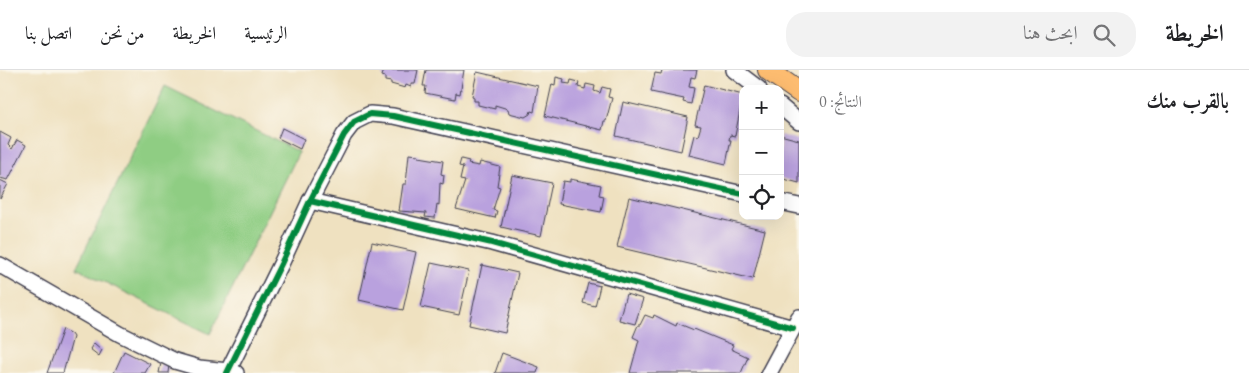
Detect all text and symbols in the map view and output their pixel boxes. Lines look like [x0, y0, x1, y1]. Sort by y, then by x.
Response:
search box [786, 12, 1136, 57]
text: الخريطة [1166, 17, 1224, 48]
text: ابحث هنا [1023, 20, 1078, 45]
text: اتصل بنا [25, 21, 72, 44]
text: من نحن [100, 21, 144, 44]
text: الخريطة [172, 21, 216, 44]
text: الرئيسية [244, 21, 287, 44]
icon: search [1090, 21, 1118, 49]
map controls [739, 85, 784, 220]
button: + [739, 85, 784, 130]
text: بالقرب منك [1146, 87, 1229, 114]
text: النتائج: 0 [819, 91, 862, 112]
button: − [739, 130, 784, 175]
button: locate [739, 175, 784, 220]

